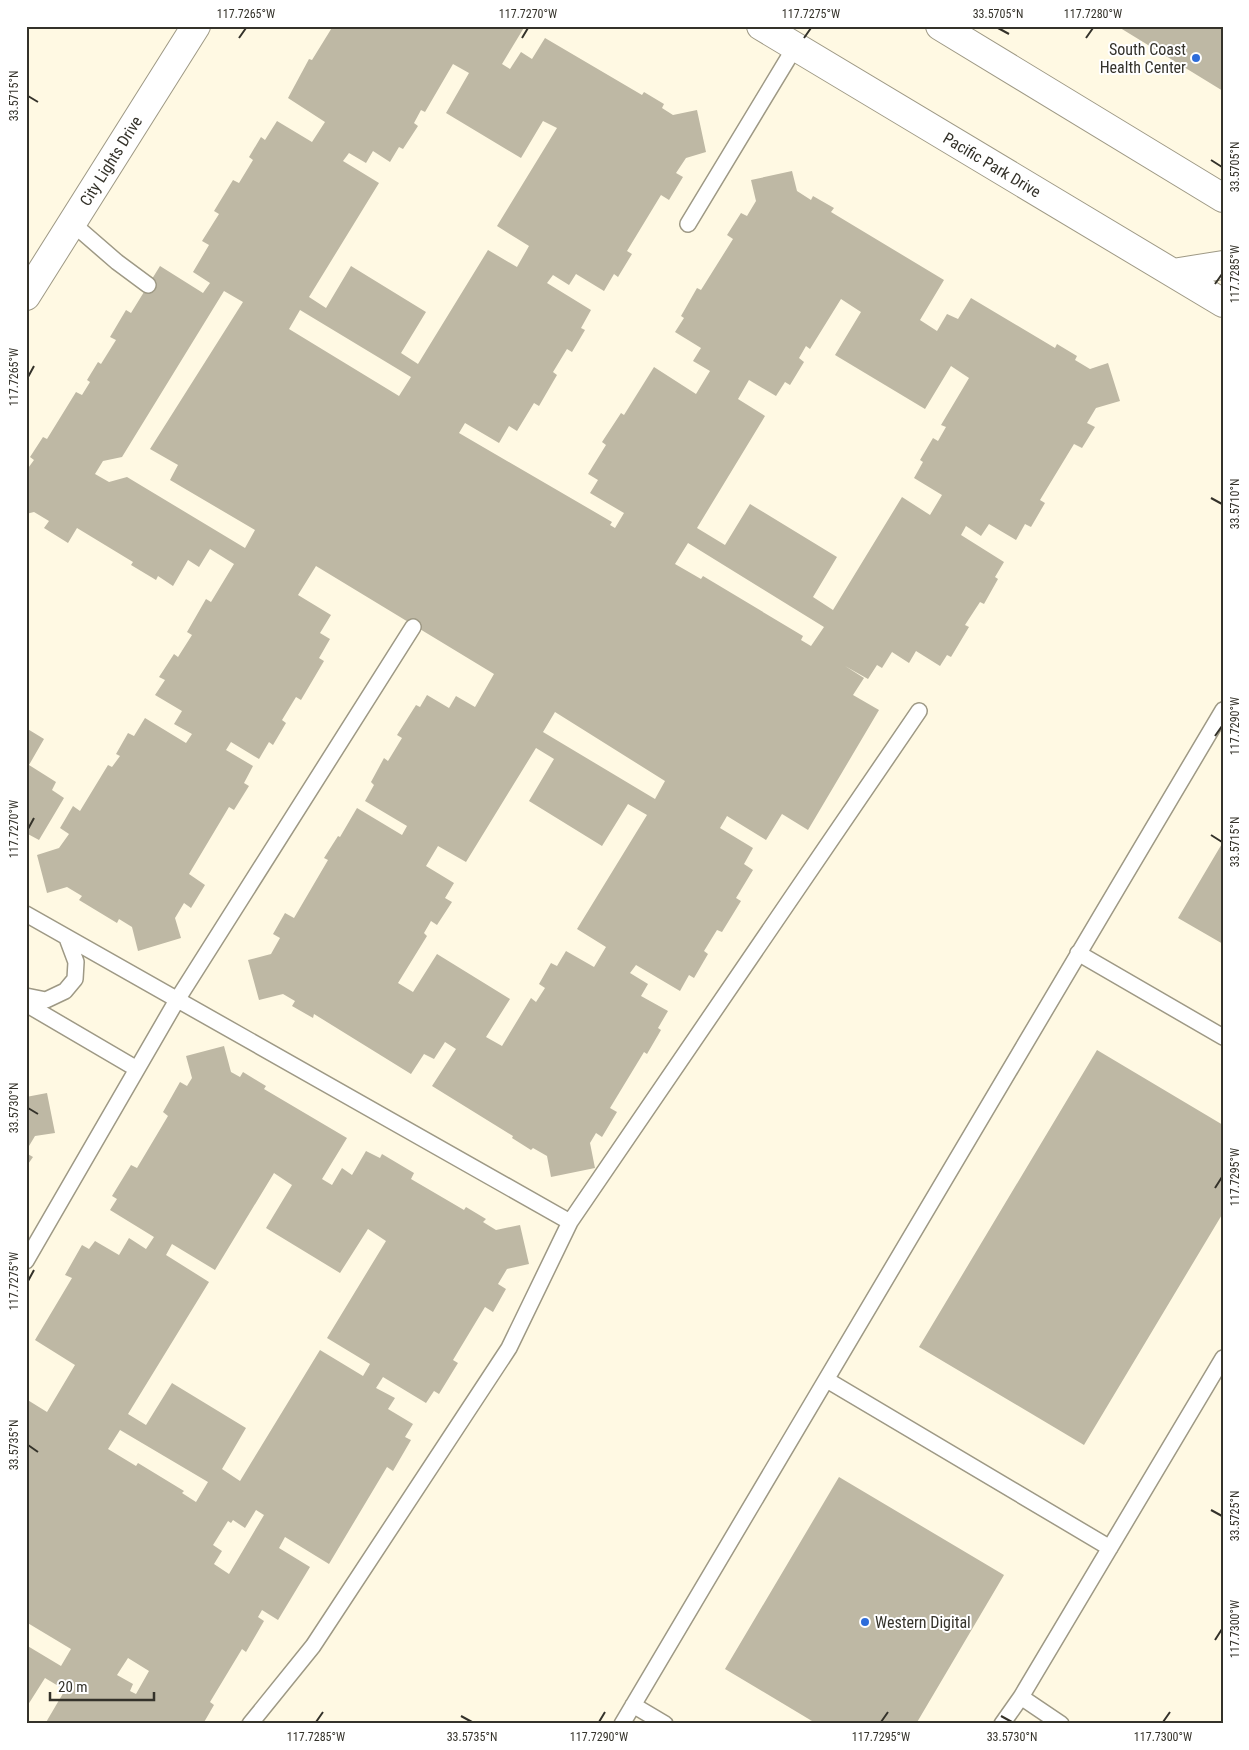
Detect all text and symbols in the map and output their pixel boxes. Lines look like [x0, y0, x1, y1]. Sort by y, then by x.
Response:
text: 117.7265°W [217, 7, 275, 21]
text: 117.7270°W [499, 7, 557, 21]
text: 117.7275°W [782, 7, 840, 21]
text: 33.5705°N [973, 7, 1023, 21]
text: 117.7280°W [1064, 7, 1122, 21]
place label: South Coast Health Center [1100, 40, 1186, 77]
marker: South Coast Health Center [1190, 52, 1202, 64]
text: 33.5715°N [7, 71, 21, 121]
street label: City Lights Drive [76, 113, 146, 209]
street label: Pacific Park Drive [940, 128, 1044, 202]
text: 33.5705°N [1228, 142, 1242, 192]
text: 117.7285°W [1228, 245, 1242, 303]
text: 117.7265°W [7, 348, 21, 406]
text: 33.5710°N [1228, 479, 1242, 529]
text: 117.7290°W [1228, 697, 1242, 755]
text: 117.7270°W [7, 800, 21, 858]
text: 33.5715°N [1228, 817, 1242, 867]
text: 33.5730°N [7, 1083, 21, 1133]
text: 117.7295°W [1228, 1148, 1242, 1206]
text: 117.7275°W [7, 1252, 21, 1310]
text: 33.5735°N [7, 1420, 21, 1470]
text: 33.5725°N [1228, 1491, 1242, 1541]
text: 117.7300°W [1228, 1600, 1242, 1658]
place label: Western Digital [875, 1613, 971, 1632]
marker: Western Digital [859, 1616, 871, 1628]
scale bar [50, 1670, 154, 1702]
text: 20 m [58, 1678, 88, 1696]
text: 117.7285°W [287, 1730, 345, 1744]
text: 33.5735°N [447, 1730, 497, 1744]
text: 117.7290°W [570, 1730, 628, 1744]
text: 117.7295°W [852, 1730, 910, 1744]
text: 33.5730°N [987, 1730, 1037, 1744]
text: 117.7300°W [1134, 1730, 1192, 1744]

